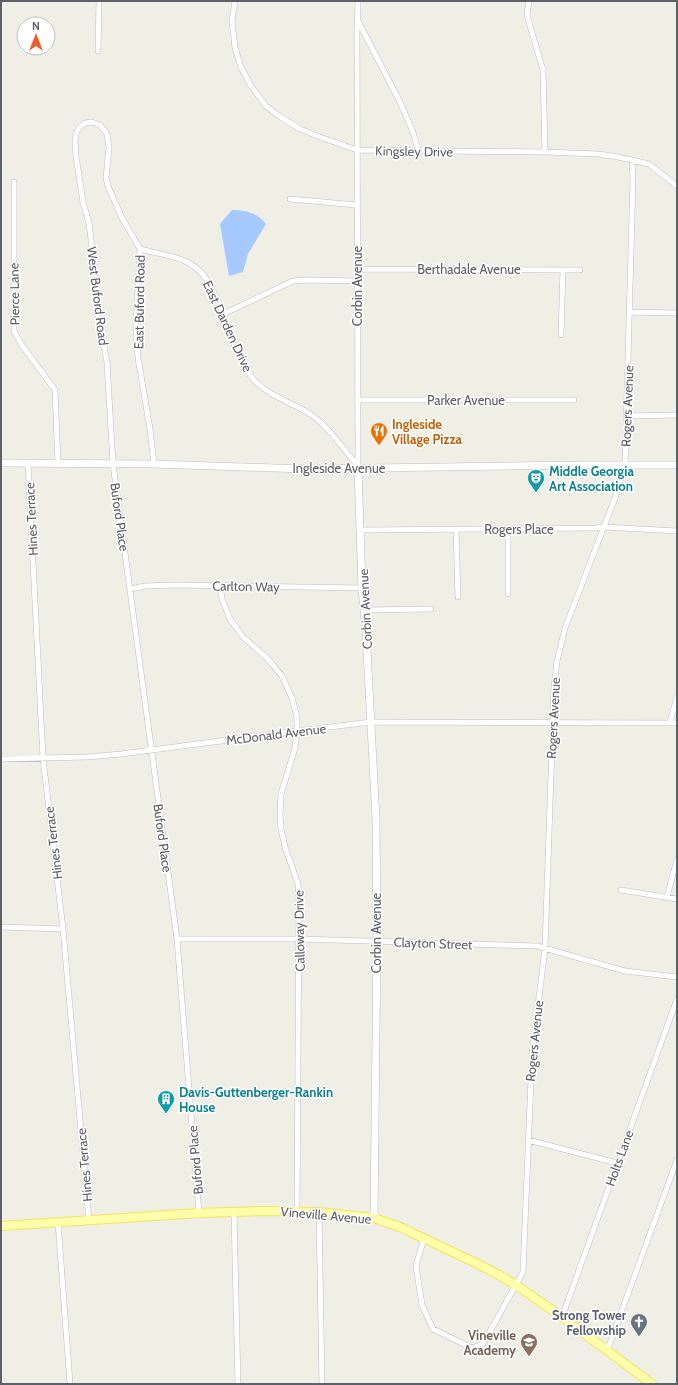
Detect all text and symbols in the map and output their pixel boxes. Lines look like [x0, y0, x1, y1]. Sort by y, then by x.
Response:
north arrow [16, 16, 56, 56]
text: N [32, 19, 40, 33]
street label: Kingsley Drive [375, 142, 453, 160]
street label: Corbin Avenue [349, 245, 365, 326]
street label: West Buford Road [84, 246, 112, 346]
street label: East Buford Road [130, 255, 148, 349]
street label: Berthadale Avenue [417, 261, 521, 277]
street label: Pierce Lane [5, 262, 23, 326]
street label: East Darden Drive [200, 278, 256, 374]
street label: Rogers Avenue [618, 365, 636, 447]
street label: Parker Avenue [427, 392, 505, 408]
place label: Ingleside Village Pizza [392, 416, 463, 447]
restaurant icon: Ingleside Village Pizza [369, 421, 389, 446]
street label: Ingleside Avenue [293, 460, 386, 476]
place label: Middle Georgia Art Association [549, 463, 634, 494]
theatre icon: Middle Georgia Art Association [526, 468, 546, 493]
street label: Hines Terrace [21, 482, 41, 556]
street label: Buford Place [107, 482, 133, 553]
street label: Rogers Place [484, 521, 554, 537]
street label: Corbin Avenue [355, 568, 375, 650]
street label: Carlton Way [212, 577, 280, 595]
street label: Rogers Avenue [543, 677, 563, 759]
street label: McDonald Avenue [225, 720, 327, 748]
street label: Buford Place [150, 803, 176, 874]
street label: Hines Terrace [41, 805, 65, 880]
street label: Calloway Drive [290, 890, 308, 972]
street label: Corbin Avenue [368, 892, 384, 973]
street label: Clayton Street [393, 934, 473, 952]
street label: Rogers Avenue [522, 999, 546, 1082]
place label: Davis-Guttenberger-Rankin House [179, 1084, 333, 1115]
building icon: Davis-Guttenberger-Rankin House [156, 1089, 176, 1114]
street label: Buford Place [184, 1125, 206, 1195]
street label: Hines Terrace [73, 1127, 95, 1202]
street label: Holts Lane [601, 1127, 637, 1188]
street label: Vineville Avenue [280, 1203, 372, 1227]
place label: Strong Tower Fellowship [552, 1307, 627, 1338]
church icon: Strong Tower Fellowship [629, 1312, 649, 1337]
place label: Vineville Academy [463, 1327, 516, 1358]
school or university icon: Vineville Academy [519, 1332, 539, 1357]

